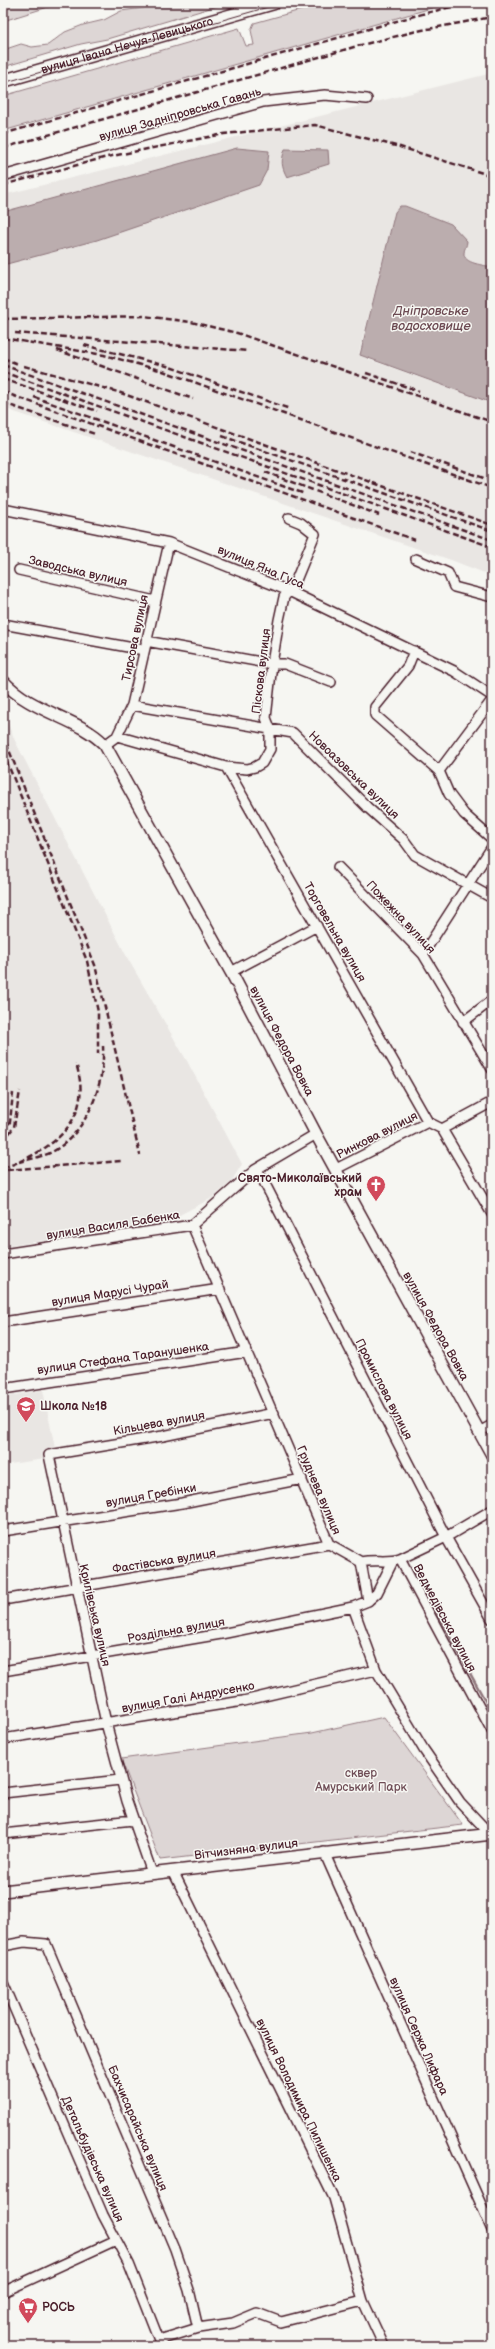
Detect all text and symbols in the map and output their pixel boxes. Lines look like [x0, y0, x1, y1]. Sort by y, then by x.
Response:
street label: вулиця Івана Нечуя-Левицького [39, 14, 215, 78]
street label: вулиця Задніпровська Гавань [97, 84, 263, 145]
water label: Дніпровське водосховище [391, 303, 471, 334]
street label: вулиця Яна Гуса [215, 542, 307, 593]
street label: Заводська вулиця [27, 553, 129, 590]
street label: Тирсова вулиця [119, 593, 152, 683]
street label: Піскова вулиця [249, 627, 274, 715]
street label: Новоазовська вулиця [305, 728, 402, 823]
street label: Пожежна вулиця [363, 878, 439, 957]
street label: Торговельна вулиця [300, 880, 369, 985]
street label: вулиця Федора Вовка [246, 984, 317, 1099]
street label: Ринкова вулиця [334, 1108, 421, 1162]
place label: Свято-Миколаївський храм [238, 1171, 362, 1200]
church icon: Свято-Миколаївський храм [365, 1174, 387, 1202]
street label: вулиця Василя Бабенка [45, 1208, 181, 1243]
street label: вулиця Федора Вовка [399, 1269, 472, 1383]
street label: вулиця Марусі Чурай [51, 1277, 170, 1310]
street label: Промислова вулиця [352, 1336, 416, 1442]
street label: вулиця Стефана Таранушенка [36, 1339, 210, 1378]
school or university icon: Школа №18 [15, 1395, 37, 1423]
place label: Школа №18 [40, 1399, 107, 1414]
street label: Кільцева вулиця [112, 1408, 206, 1439]
street label: Груднева вулиця [293, 1443, 344, 1537]
street label: вулиця Гребінки [105, 1480, 198, 1511]
street label: Фастівська вулиця [111, 1546, 217, 1577]
street label: Крилівська вулиця [75, 1562, 114, 1668]
street label: Ведмедівська вулиця [410, 1562, 480, 1675]
street label: Роздільна вулиця [126, 1614, 226, 1646]
street label: вулиця Галі Андрусенко [121, 1678, 256, 1717]
park label: сквер Амурський Парк [314, 1766, 407, 1795]
street label: Вітчизняна вулиця [193, 1836, 299, 1863]
street label: вулиця Сержа Лифара [386, 1975, 451, 2097]
street label: вулиця Володимира Пилишенка [252, 2016, 345, 2184]
street label: Бахчисарайська вулиця [104, 2063, 171, 2193]
street label: Детальбудівська вулиця [58, 2094, 127, 2225]
supermarket icon: РОСЬ [17, 2296, 39, 2324]
place label: РОСЬ [42, 2300, 75, 2315]

